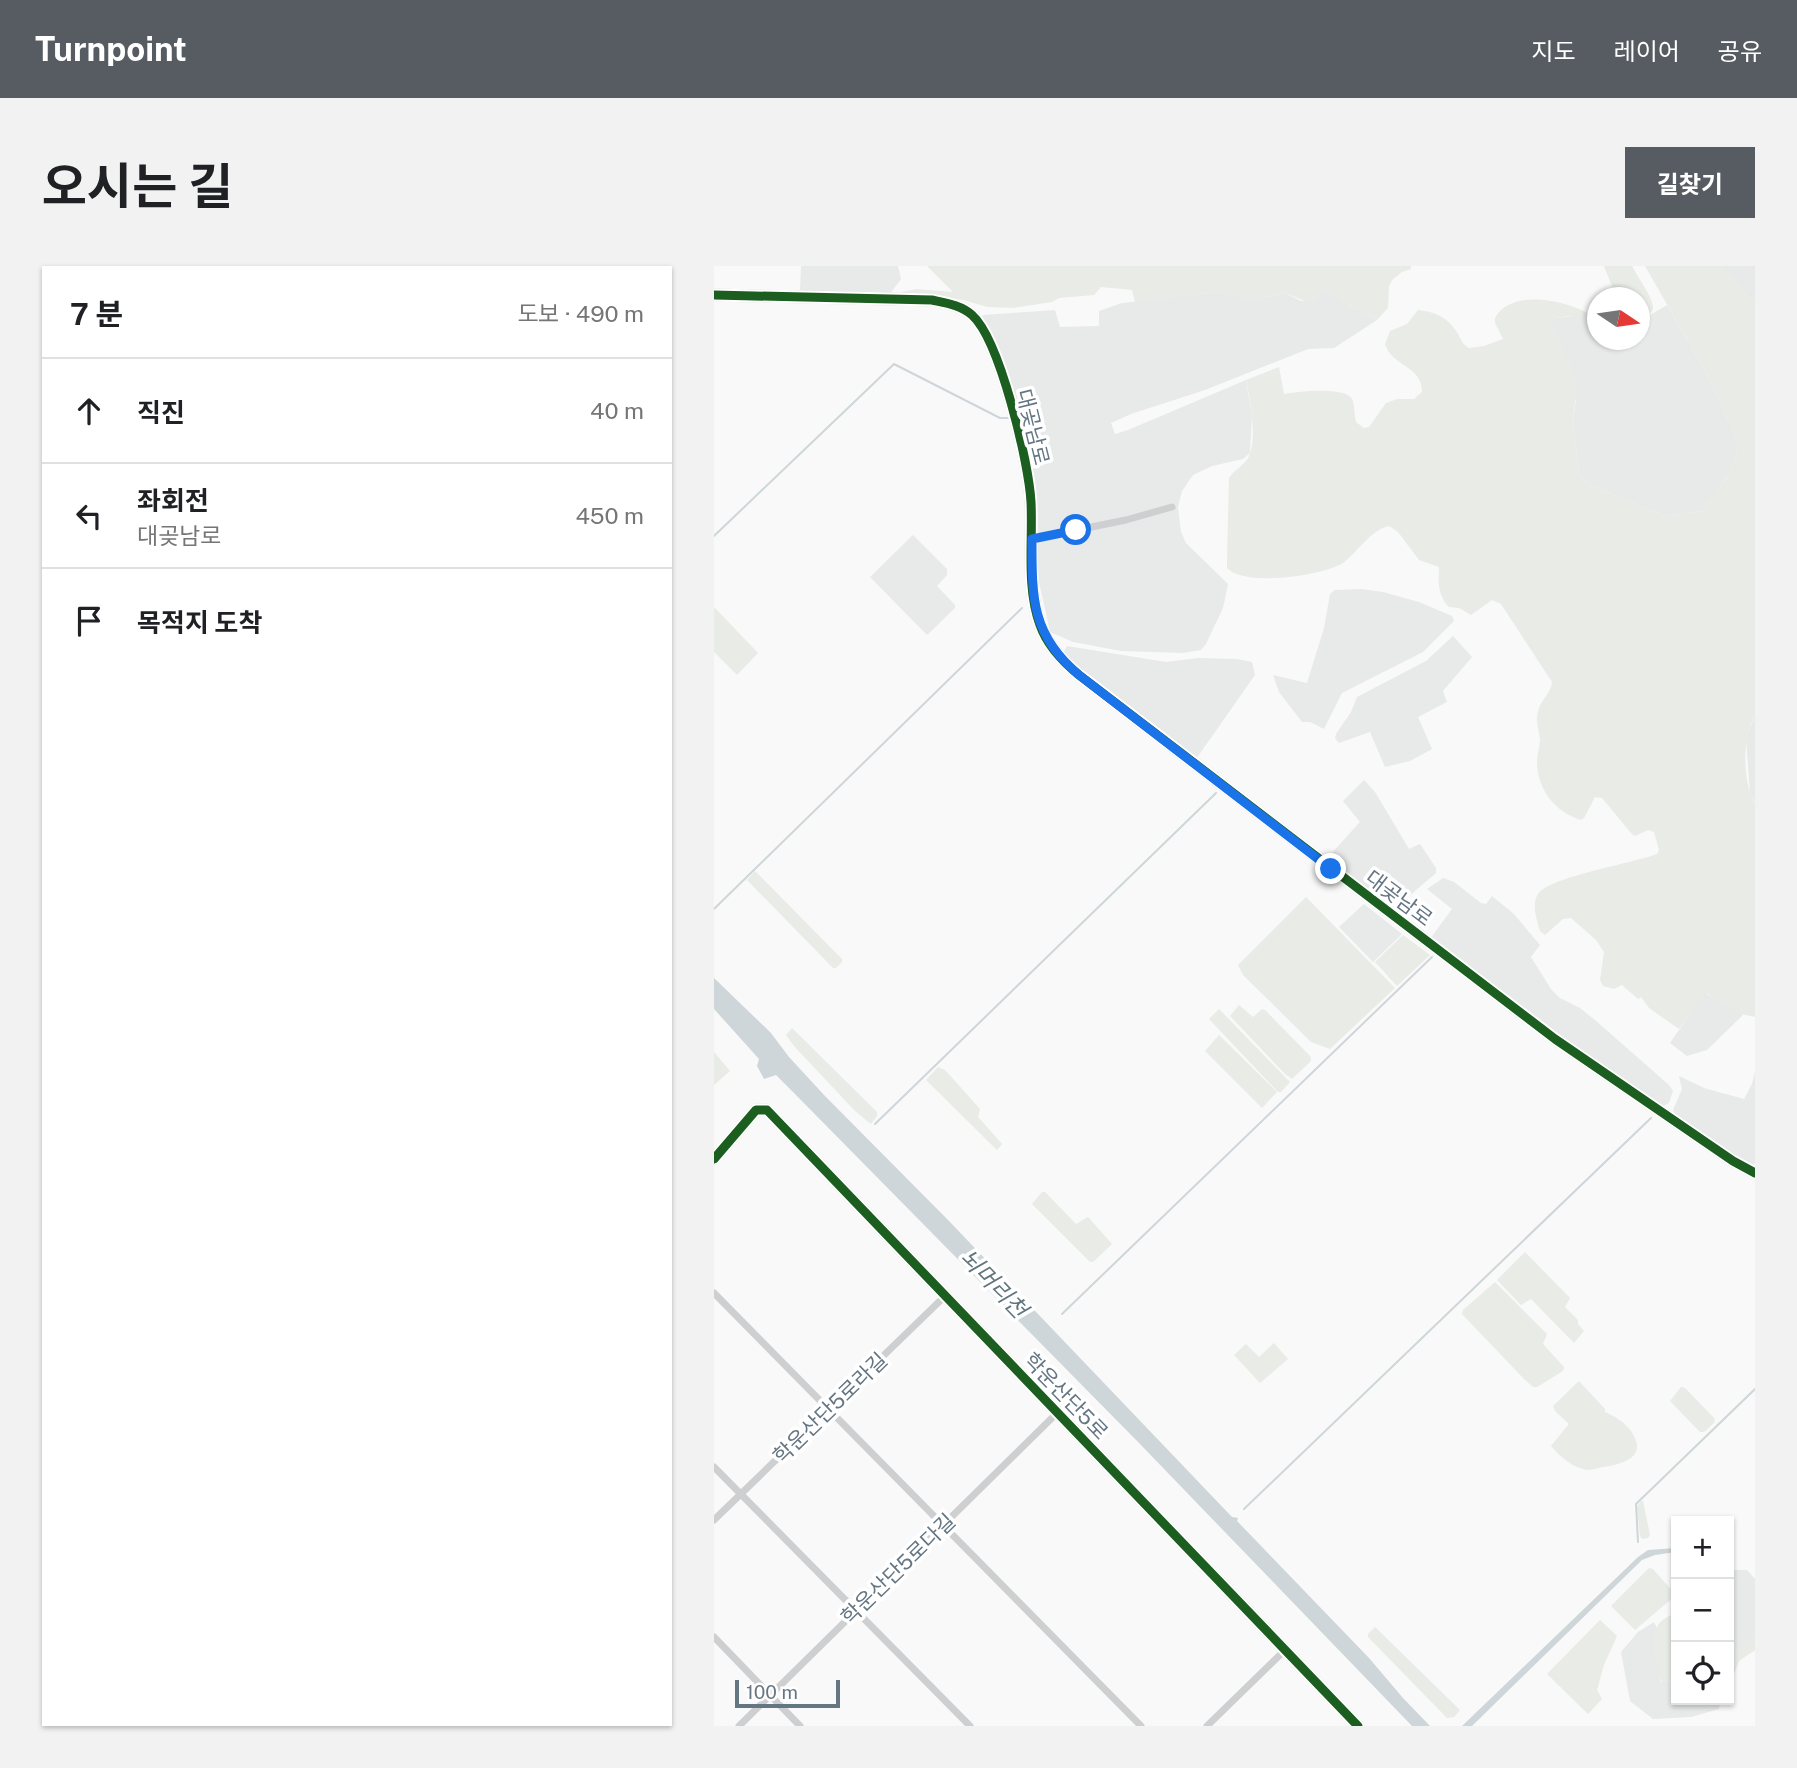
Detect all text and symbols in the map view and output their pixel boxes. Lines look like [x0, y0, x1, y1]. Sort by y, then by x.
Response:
text: Turnpoint [35, 30, 187, 68]
text: 지도 [1531, 37, 1576, 65]
text: 레이어 [1614, 37, 1680, 65]
text: 공유 [1718, 37, 1762, 65]
button: 길찾기 [1625, 147, 1755, 218]
text: 오시는 길 [42, 157, 233, 215]
north arrow [1587, 287, 1650, 350]
text: 7 분 [70, 296, 123, 332]
text: 도보 · 490 m [517, 300, 644, 327]
street label: 대곶남로 [1012, 386, 1054, 468]
icon: ahead [70, 392, 108, 430]
text: 직진 [137, 397, 185, 428]
text: 40 m [590, 397, 644, 424]
text: 좌회전 [137, 485, 209, 516]
icon: left [70, 497, 108, 535]
text: 450 m [575, 502, 644, 529]
route start [1060, 514, 1091, 545]
text: 대곶남로 [137, 522, 222, 549]
icon: arrive [70, 602, 108, 640]
text: 목적지 도착 [137, 607, 262, 638]
route end [1315, 853, 1346, 884]
street label: 대곶남로 [1361, 865, 1437, 931]
water label: 뇌머리천 [955, 1243, 1035, 1325]
street label: 학운산단5로라길 [768, 1347, 892, 1469]
street label: 학운산단5로 [1019, 1348, 1113, 1444]
street label: 학운산단5로다길 [836, 1508, 960, 1630]
map controls [1671, 1516, 1734, 1705]
button: + [1671, 1516, 1734, 1579]
button: − [1671, 1579, 1734, 1642]
button: locate [1671, 1642, 1734, 1705]
scale bar [735, 1677, 840, 1709]
text: 100 m [746, 1681, 798, 1703]

